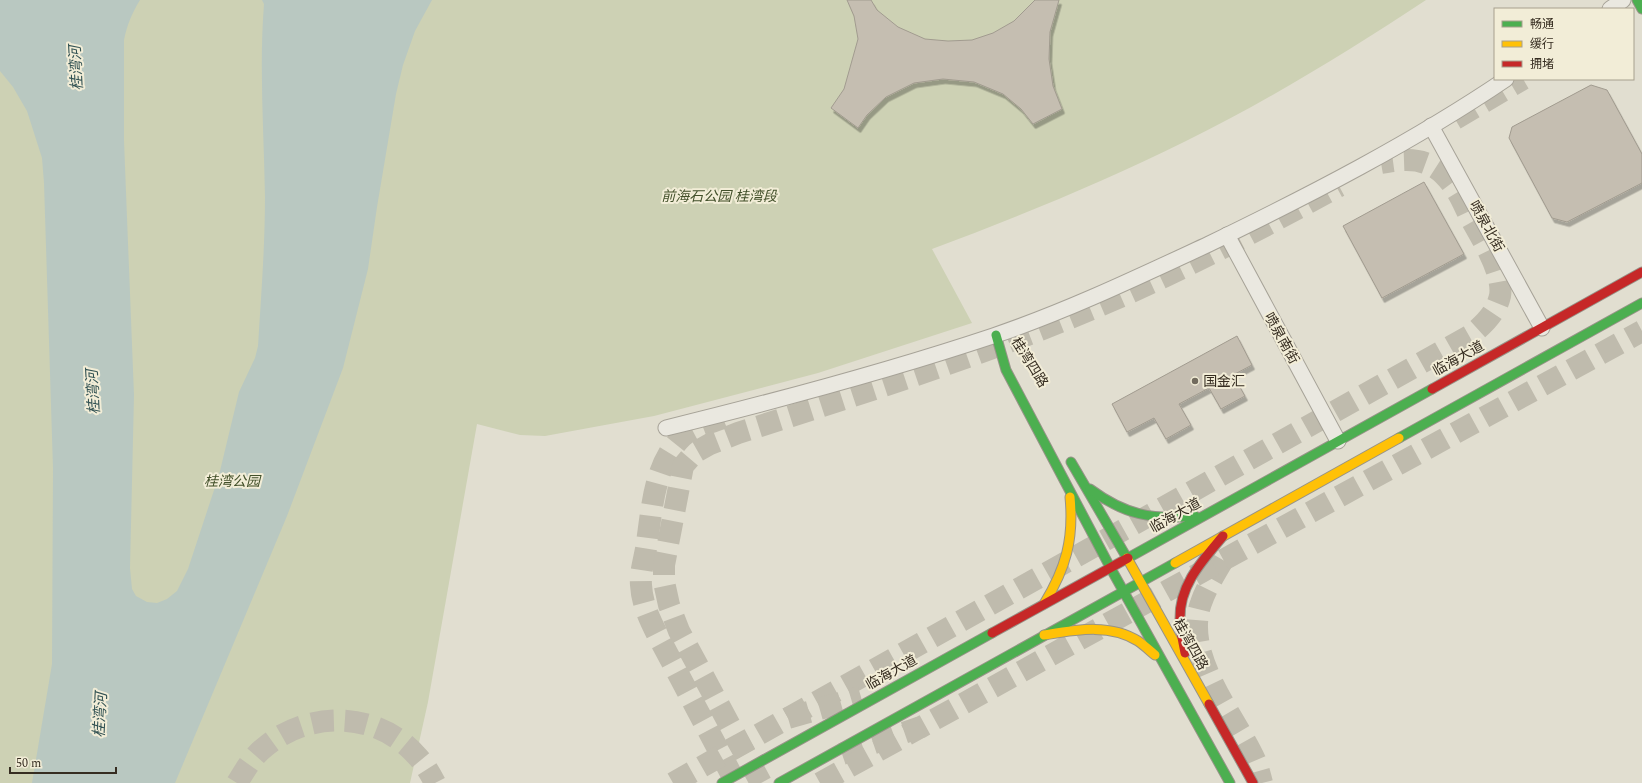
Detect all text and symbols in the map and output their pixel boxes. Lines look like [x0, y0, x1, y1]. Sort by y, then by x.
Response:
legend [1494, 8, 1634, 80]
text: 畅通 [1530, 15, 1554, 34]
text: 缓行 [1530, 35, 1554, 54]
water label: 桂湾河 [64, 42, 89, 91]
text: 拥堵 [1530, 55, 1554, 74]
park label: 前海石公园 桂湾段 [661, 186, 779, 207]
street label: 喷泉北街 [1464, 197, 1509, 256]
street label: 喷泉南街 [1259, 309, 1304, 368]
street label: 桂湾四路 [1006, 333, 1053, 392]
street label: 临海大道 [1429, 336, 1488, 381]
water label: 桂湾河 [81, 366, 106, 415]
place label: 国金汇 [1203, 371, 1245, 392]
marker: 国金汇 [1190, 376, 1200, 386]
park label: 桂湾公园 [204, 471, 262, 492]
street label: 临海大道 [1146, 493, 1205, 538]
street label: 桂湾四路 [1168, 615, 1213, 674]
street label: 临海大道 [862, 650, 921, 695]
water label: 桂湾河 [88, 689, 113, 738]
scale bar [10, 749, 116, 775]
text: 50 m [16, 754, 41, 773]

